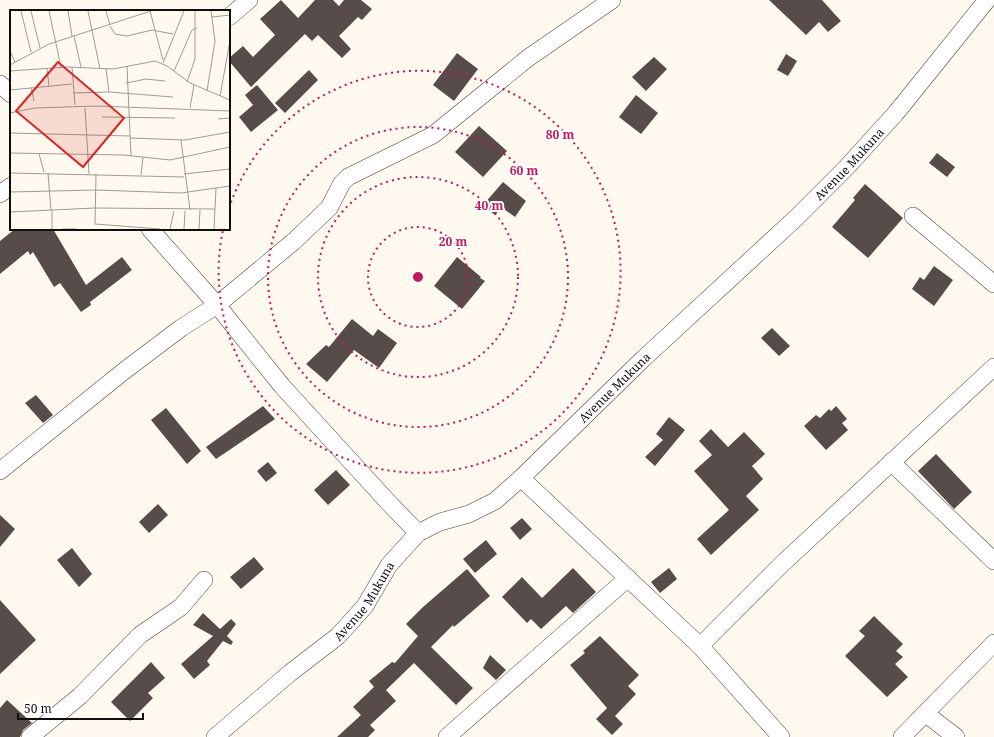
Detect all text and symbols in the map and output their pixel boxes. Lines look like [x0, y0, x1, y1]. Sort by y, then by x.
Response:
inset map [10, 10, 230, 230]
street label: Avenue Mukuna [810, 124, 888, 204]
text: 80 m [546, 126, 574, 143]
text: 60 m [510, 162, 538, 179]
text: 40 m [475, 197, 503, 214]
text: 20 m [439, 233, 467, 250]
centre of rings [411, 270, 425, 284]
street label: Avenue Mukuna [575, 348, 654, 426]
street label: Avenue Mukuna [330, 558, 398, 644]
scale bar [18, 695, 143, 721]
text: 50 m [24, 700, 52, 717]

